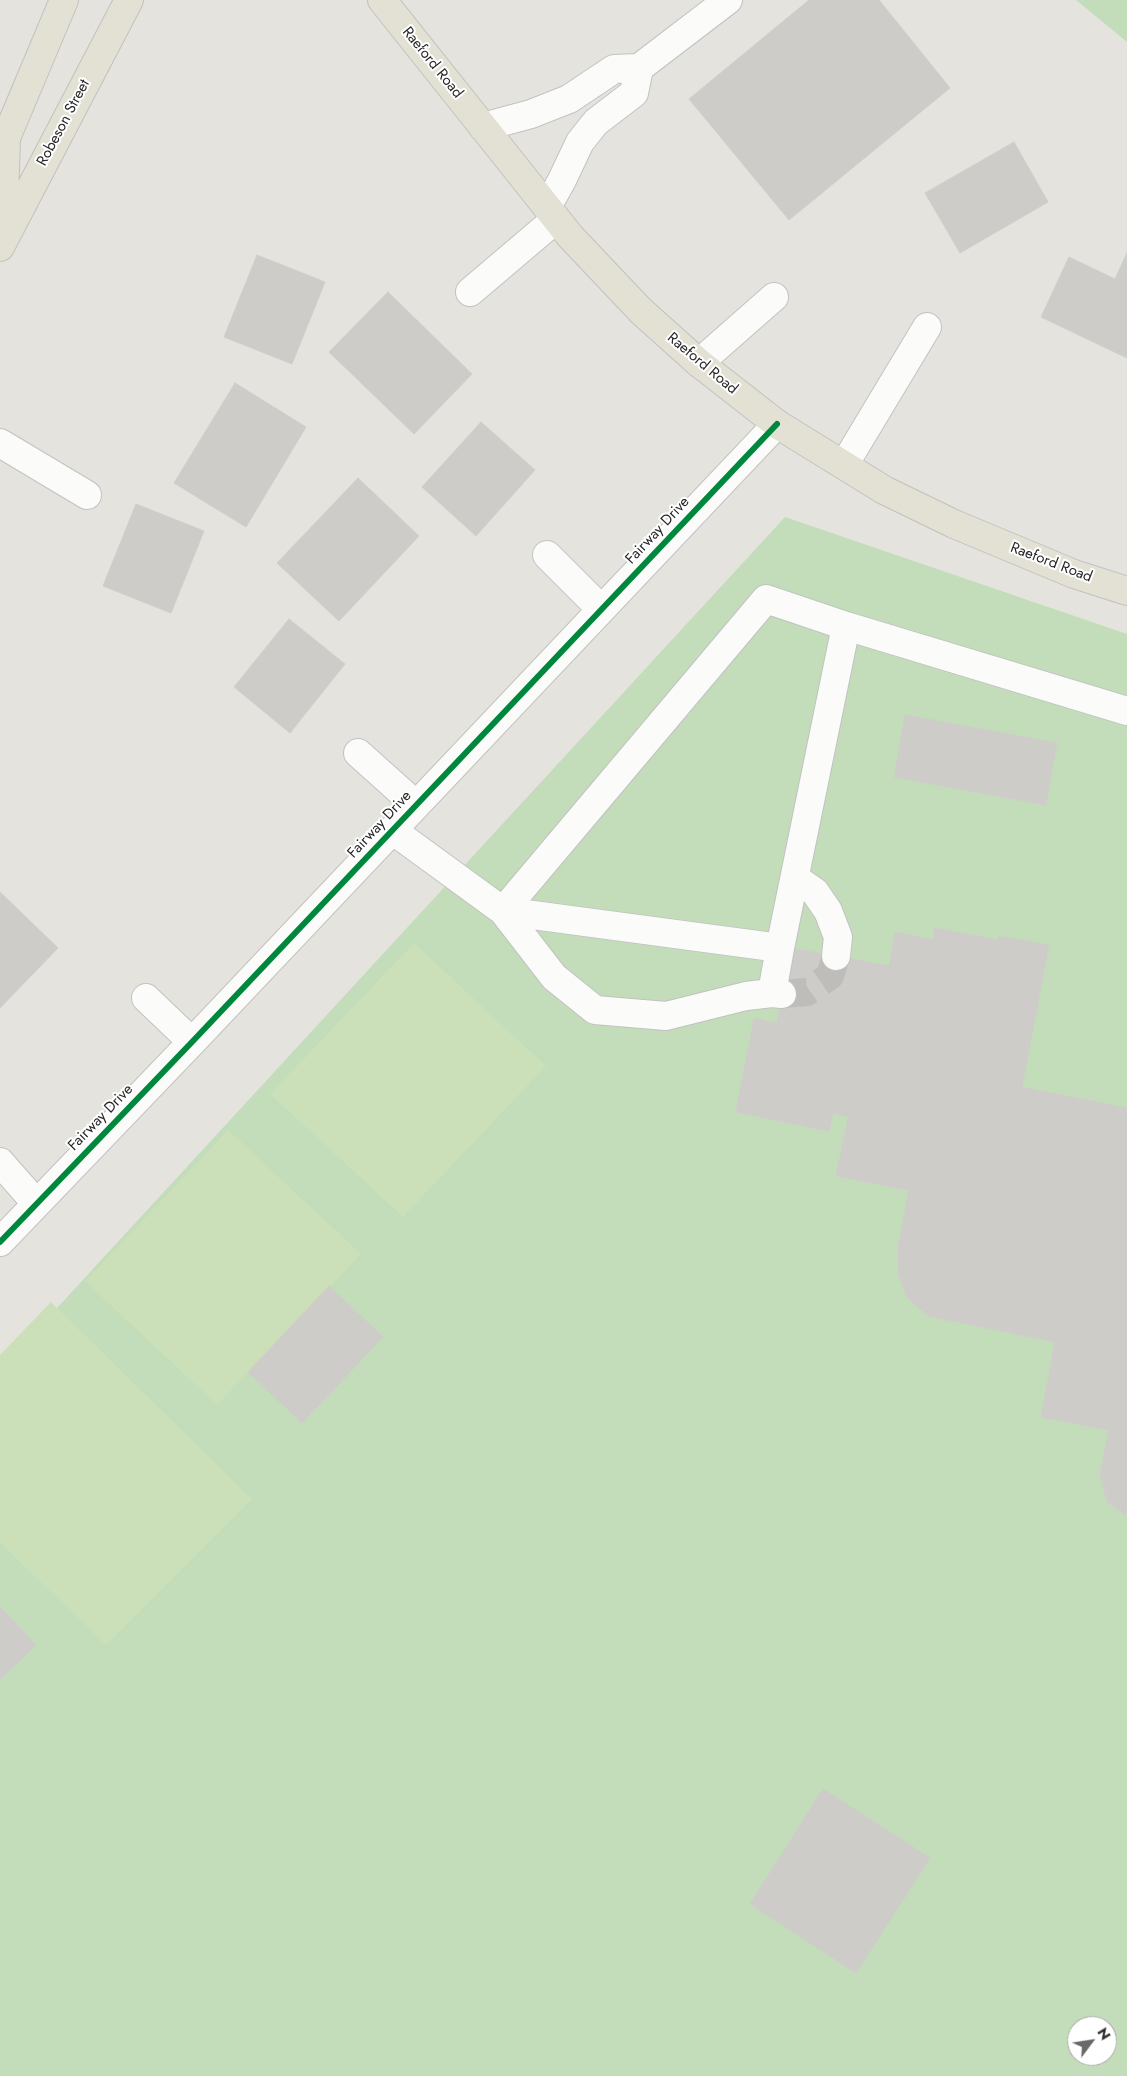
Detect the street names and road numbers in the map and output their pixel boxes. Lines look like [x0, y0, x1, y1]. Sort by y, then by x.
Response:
street label: Raeford Road [398, 24, 466, 102]
street label: Robeson Street [34, 77, 94, 169]
street label: Raeford Road [663, 329, 741, 399]
street label: Fairway Drive [622, 494, 694, 568]
street label: Raeford Road [1007, 539, 1095, 587]
street label: Fairway Drive [344, 788, 416, 862]
street label: Fairway Drive [65, 1081, 137, 1155]

